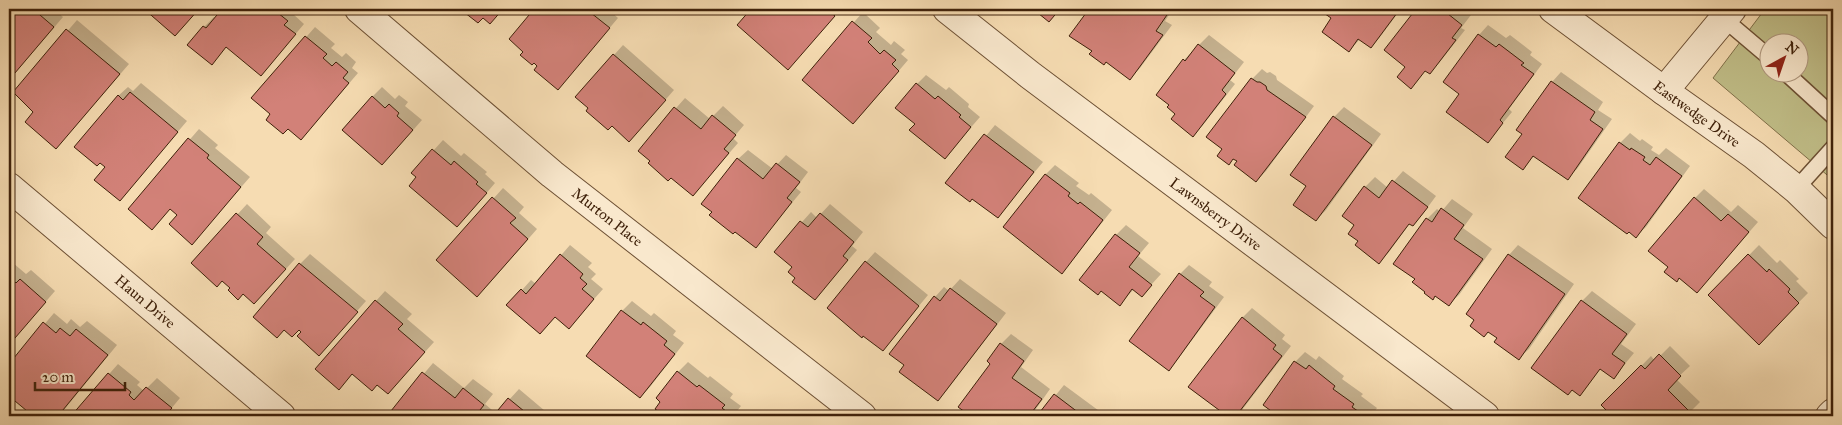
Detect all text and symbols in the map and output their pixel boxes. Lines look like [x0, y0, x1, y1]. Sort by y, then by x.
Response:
north arrow [1760, 32, 1810, 82]
text: N [1782, 38, 1802, 59]
street label: Eastwedge Drive [1650, 77, 1744, 151]
street label: Lawnsberry Drive [1166, 174, 1265, 254]
street label: Murton Place [568, 184, 646, 250]
street label: Haun Drive [111, 271, 179, 332]
scale bar [35, 360, 125, 392]
text: 20 m [42, 368, 74, 386]

